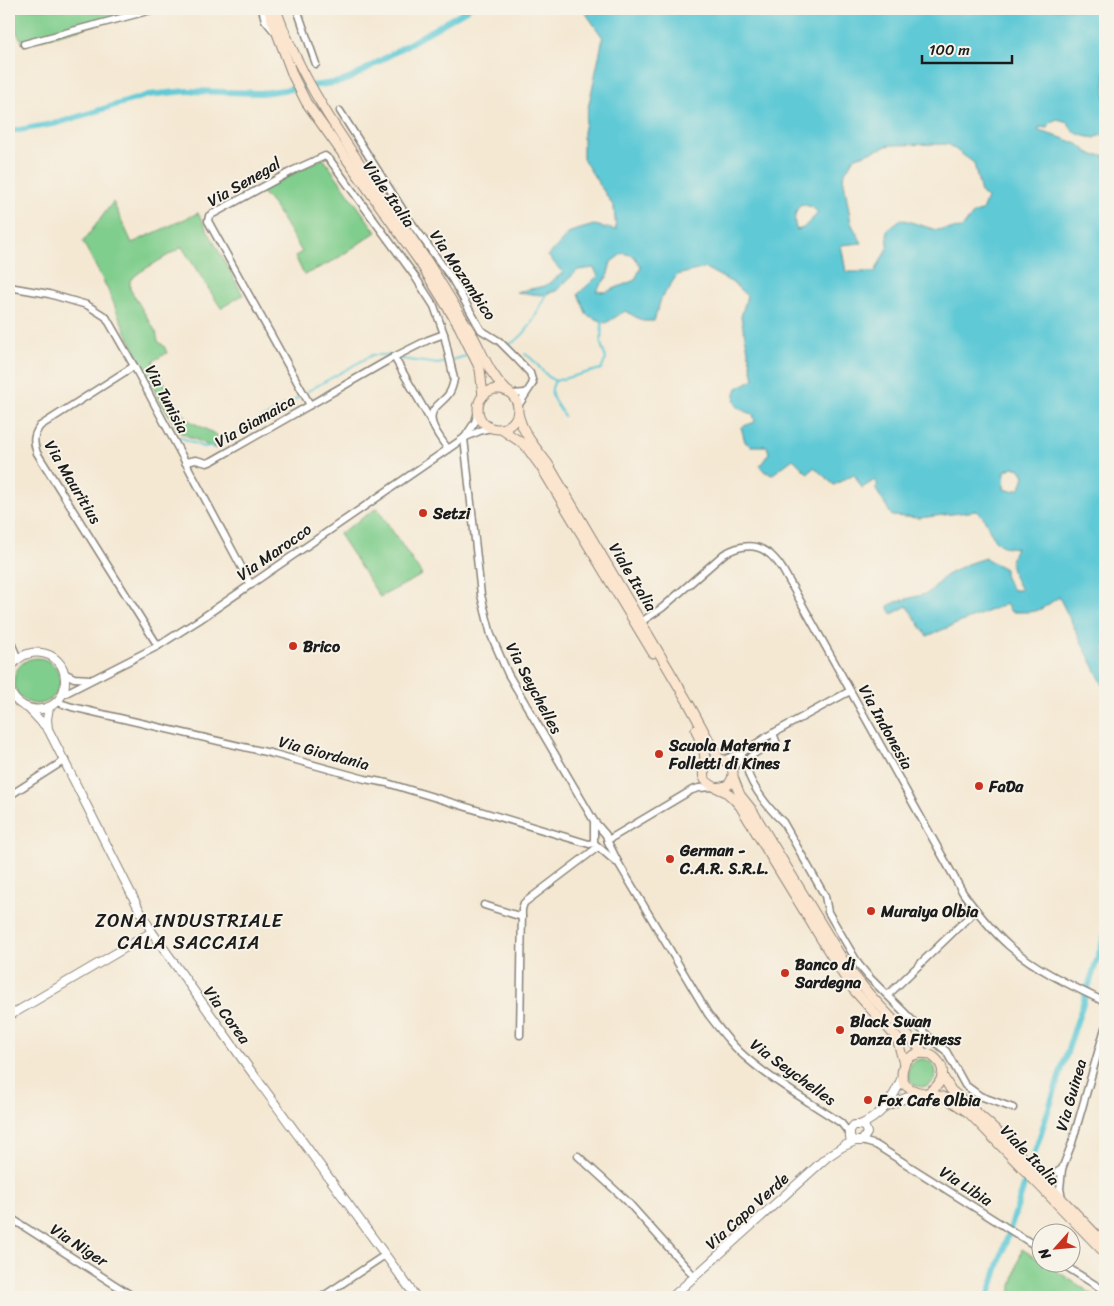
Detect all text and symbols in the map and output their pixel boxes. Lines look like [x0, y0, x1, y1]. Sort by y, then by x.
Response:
scale bar [922, 32, 1012, 64]
text: 100 m [929, 37, 970, 63]
street label: Via Senegal [202, 149, 287, 215]
street label: Viale Italia [355, 154, 423, 234]
street label: Via Mozambico [422, 224, 504, 326]
street label: Via Tunisia [137, 359, 197, 439]
street label: Via Giamaica [209, 386, 301, 456]
street label: Via Mauritius [36, 434, 110, 530]
place label: Setzi [432, 499, 472, 528]
marker: Setzi [417, 507, 429, 519]
street label: Via Marocco [230, 515, 318, 589]
street label: Viale Italia [601, 537, 665, 617]
place label: Brico [303, 632, 341, 661]
street label: Via Seychelles [498, 637, 571, 740]
marker: Brico [287, 640, 299, 652]
street label: Via Indonesia [850, 679, 922, 775]
street label: Via Giordania [275, 727, 373, 779]
place label: Scuola Materna I Folletti di Kines [668, 731, 792, 778]
marker: Scuola Materna I Folletti di Kines [653, 748, 665, 760]
place label: FaDa [988, 772, 1024, 801]
marker: FaDa [973, 780, 985, 792]
place label: German - C.A.R. S.R.L. [679, 836, 769, 883]
marker: German - C.A.R. S.R.L. [664, 853, 676, 865]
place label: Muraiya Olbia [880, 897, 979, 926]
district label: ZONA INDUSTRIALE CALA SACCAIA [95, 904, 284, 959]
marker: Muraiya Olbia [865, 905, 877, 917]
place label: Banco di Sardegna [794, 950, 862, 997]
marker: Banco di Sardegna [779, 967, 791, 979]
street label: Via Corea [196, 979, 259, 1051]
place label: Black Swan Danza & Fitness [850, 1007, 962, 1054]
marker: Black Swan Danza & Fitness [834, 1024, 846, 1036]
street label: Via Seychelles [744, 1031, 843, 1114]
street label: Via Guinea [1047, 1055, 1095, 1135]
place label: Fox Cafe Olbia [877, 1086, 981, 1115]
marker: Fox Cafe Olbia [862, 1094, 874, 1106]
street label: Viale Italia [993, 1117, 1067, 1193]
street label: Via Libia [933, 1158, 1000, 1215]
street label: Via Capo Verde [698, 1165, 796, 1257]
street label: Via Niger [44, 1215, 115, 1276]
north arrow [1032, 1224, 1082, 1274]
text: N [1031, 1243, 1059, 1265]

